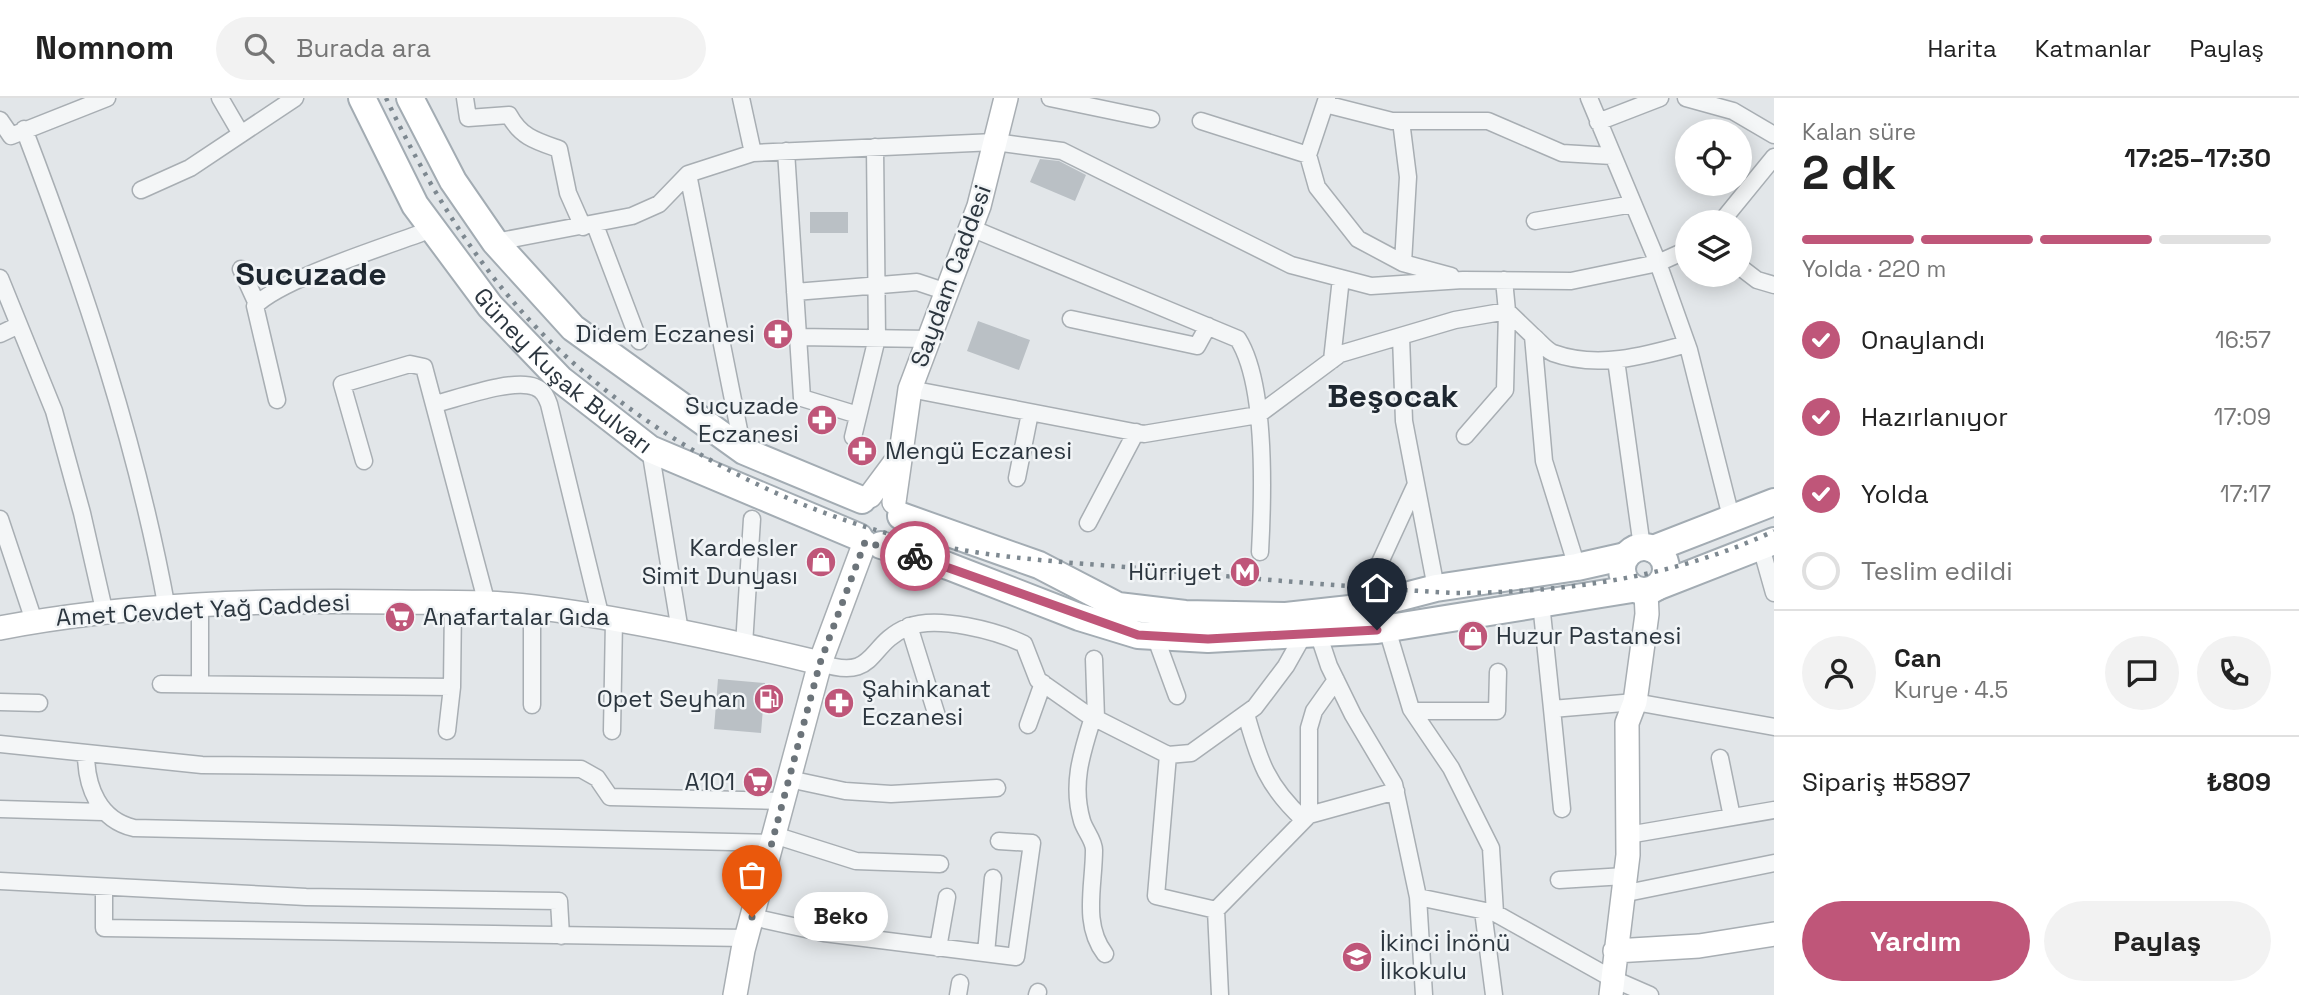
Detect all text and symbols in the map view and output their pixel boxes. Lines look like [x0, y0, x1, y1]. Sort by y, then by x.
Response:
search box [216, 17, 706, 80]
text: Nomnom [35, 27, 174, 69]
icon: search [240, 29, 278, 67]
text: Burada ara [296, 31, 431, 65]
text: Harita [1928, 33, 1997, 64]
text: Katmanlar [2035, 33, 2151, 64]
text: Paylaş [2189, 33, 2264, 64]
text: Kalan süre [1802, 117, 1916, 147]
map controls [1675, 119, 1752, 287]
button: locate [1675, 119, 1752, 196]
text: 17:25–17:30 [2124, 141, 2271, 175]
text: 2 dk [1802, 144, 1896, 202]
street label: Saydam Caddesi [903, 181, 998, 371]
button: layers [1675, 210, 1752, 287]
district label: Sucuzade [235, 254, 387, 294]
text: Yolda · 220 m [1802, 254, 1946, 284]
street label: Güney Kuşak Bulvarı [467, 282, 659, 460]
pharmacy icon: Didem Eczanesi [761, 317, 795, 351]
place label: Didem Eczanesi [576, 318, 755, 349]
icon: check [1802, 321, 1840, 359]
text: Onaylandı [1861, 323, 1985, 357]
text: 16:57 [2215, 325, 2271, 355]
district label: Beşocak [1327, 376, 1459, 416]
place label: Sucuzade Eczanesi [685, 390, 799, 449]
icon: check [1802, 398, 1840, 436]
text: Hazırlanıyor [1861, 400, 2008, 434]
text: 17:09 [2214, 402, 2271, 432]
pharmacy icon: Sucuzade Eczanesi [805, 403, 839, 437]
pharmacy icon: Mengü Eczanesi [845, 434, 879, 468]
place label: Mengü Eczanesi [885, 435, 1072, 466]
icon: check [1802, 475, 1840, 513]
text: Yolda [1861, 477, 1929, 511]
text: 17:17 [2220, 479, 2271, 509]
courier [880, 521, 950, 591]
place label: Kardesler Simit Dunyası [642, 532, 798, 591]
icon: bike [896, 537, 934, 575]
shop icon: Kardesler Simit Dunyası [804, 545, 838, 579]
text: Teslim edildi [1861, 554, 2013, 588]
metro station icon: Hürriyet [1228, 555, 1262, 589]
place label: Hürriyet [1128, 556, 1222, 587]
pin [1347, 558, 1407, 630]
icon: home [1358, 569, 1396, 607]
street label: Amet Cevdet Yağ Caddesi [55, 586, 351, 633]
supermarket icon: Anafartalar Gıda [383, 600, 417, 634]
place label: Anafartalar Gıda [423, 601, 610, 632]
shop icon: Huzur Pastanesi [1456, 619, 1490, 653]
place label: Huzur Pastanesi [1496, 620, 1681, 651]
button: person [1802, 636, 1876, 710]
button: chat [2105, 636, 2179, 710]
button: phone [2197, 636, 2271, 710]
text: Can [1894, 641, 1942, 675]
place label: Şahinkanat Eczanesi [862, 673, 991, 732]
text: Kurye · 4.5 [1894, 675, 2008, 705]
fuel station icon: Opet Seyhan [752, 682, 786, 716]
place label: Opet Seyhan [597, 683, 746, 714]
pharmacy icon: Şahinkanat Eczanesi [822, 686, 856, 720]
supermarket icon: A101 [741, 765, 775, 799]
text: Sipariş #5897 [1802, 765, 1971, 799]
text: ₺809 [2206, 765, 2271, 799]
place label: A101 [684, 766, 735, 797]
pin [722, 845, 782, 917]
icon: bag [733, 856, 771, 894]
callout: Beko [794, 892, 888, 942]
text: Beko [814, 901, 868, 931]
button: Yardım [1802, 901, 2030, 981]
button: Paylaş [2044, 901, 2271, 981]
place label: İkinci İnönü İlkokulu [1380, 927, 1510, 986]
school or university icon: İkinci İnönü İlkokulu [1340, 940, 1374, 974]

